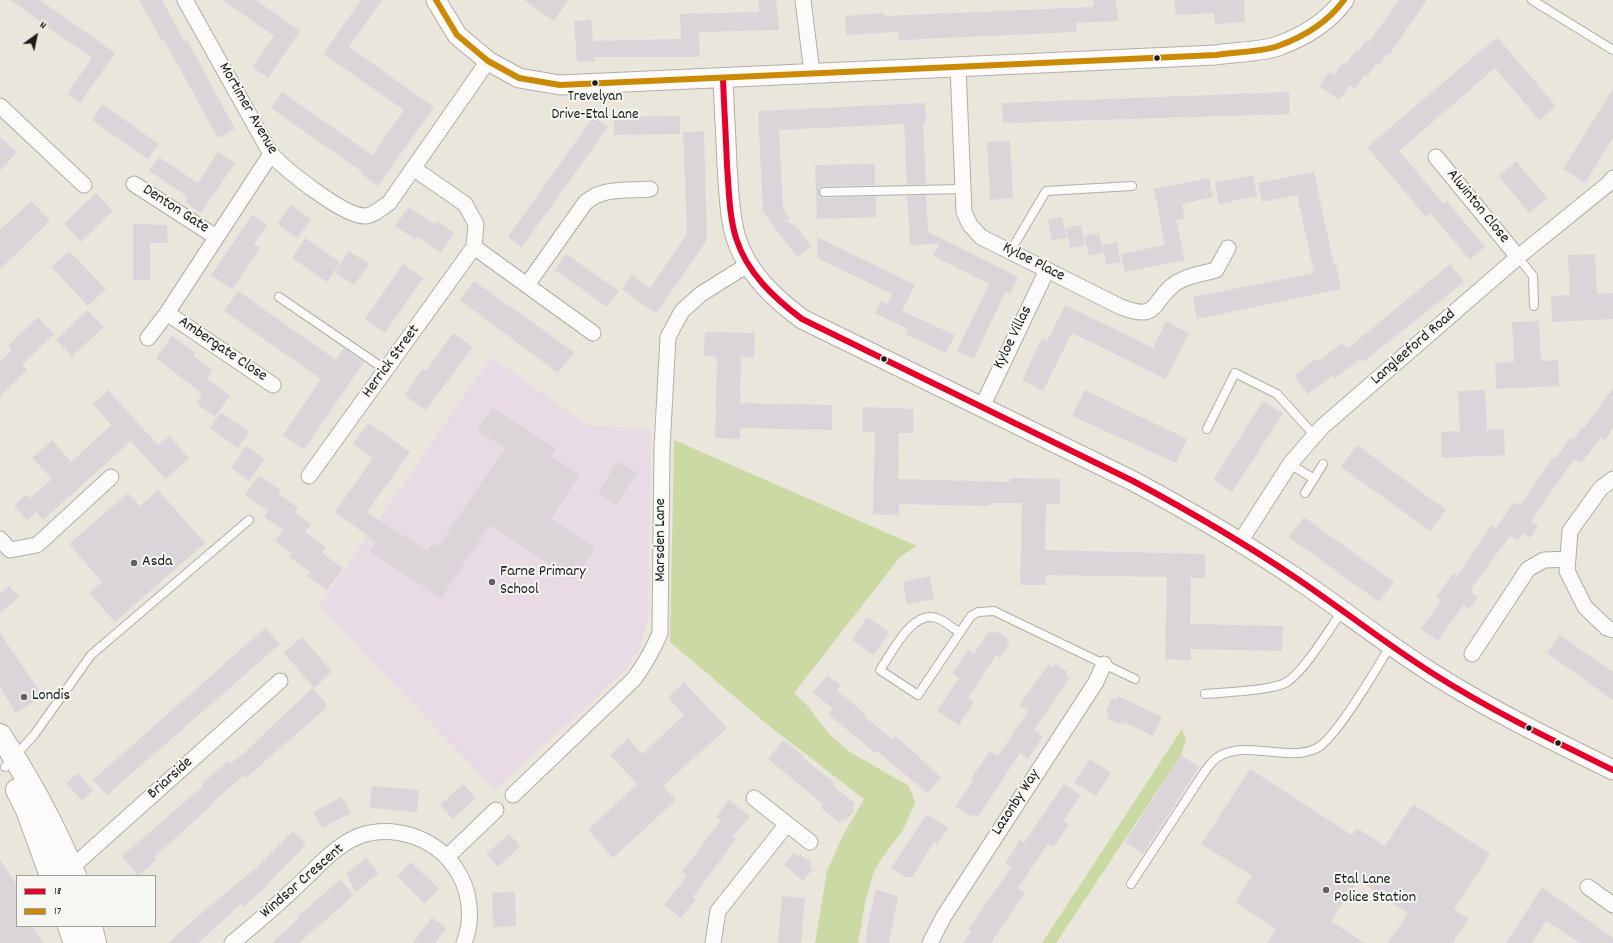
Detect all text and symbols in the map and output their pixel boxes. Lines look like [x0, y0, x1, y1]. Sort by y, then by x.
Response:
north arrow [16, 16, 56, 56]
text: N [36, 18, 49, 34]
unlabelled marker [1152, 53, 1162, 63]
street label: Mortimer Avenue [213, 60, 281, 158]
marker: Trevelyan Drive-Etal Lane [590, 78, 600, 88]
place label: Trevelyan Drive-Etal Lane [551, 89, 639, 124]
street label: Alwinton Close [1441, 166, 1513, 248]
street label: Denton Gate [138, 181, 212, 239]
street label: Kyloe Place [999, 239, 1067, 287]
street label: Kyloe Villas [990, 303, 1038, 373]
street label: Langleeford Road [1368, 306, 1460, 390]
street label: Ambergate Close [174, 313, 270, 387]
street label: Herrick Street [359, 322, 425, 402]
unlabelled marker [879, 354, 889, 364]
street label: Marsden Lane [652, 498, 672, 582]
place label: Asda [142, 553, 172, 573]
marker: Asda [129, 558, 139, 568]
place label: Farne Primary School [500, 563, 586, 601]
marker: Farne Primary School [487, 577, 497, 587]
place label: Londis [32, 687, 70, 707]
marker: Londis [19, 692, 29, 702]
unlabelled marker [1524, 723, 1534, 733]
unlabelled marker [1553, 738, 1563, 748]
street label: Briarside [144, 754, 198, 804]
street label: Lazonby Way [989, 766, 1045, 840]
street label: Windsor Crescent [257, 840, 349, 924]
place label: Etal Lane Police Station [1334, 871, 1416, 909]
legend [16, 875, 156, 927]
text: 18 [54, 883, 61, 900]
marker: Etal Lane Police Station [1321, 885, 1331, 895]
text: 17 [54, 903, 61, 920]

